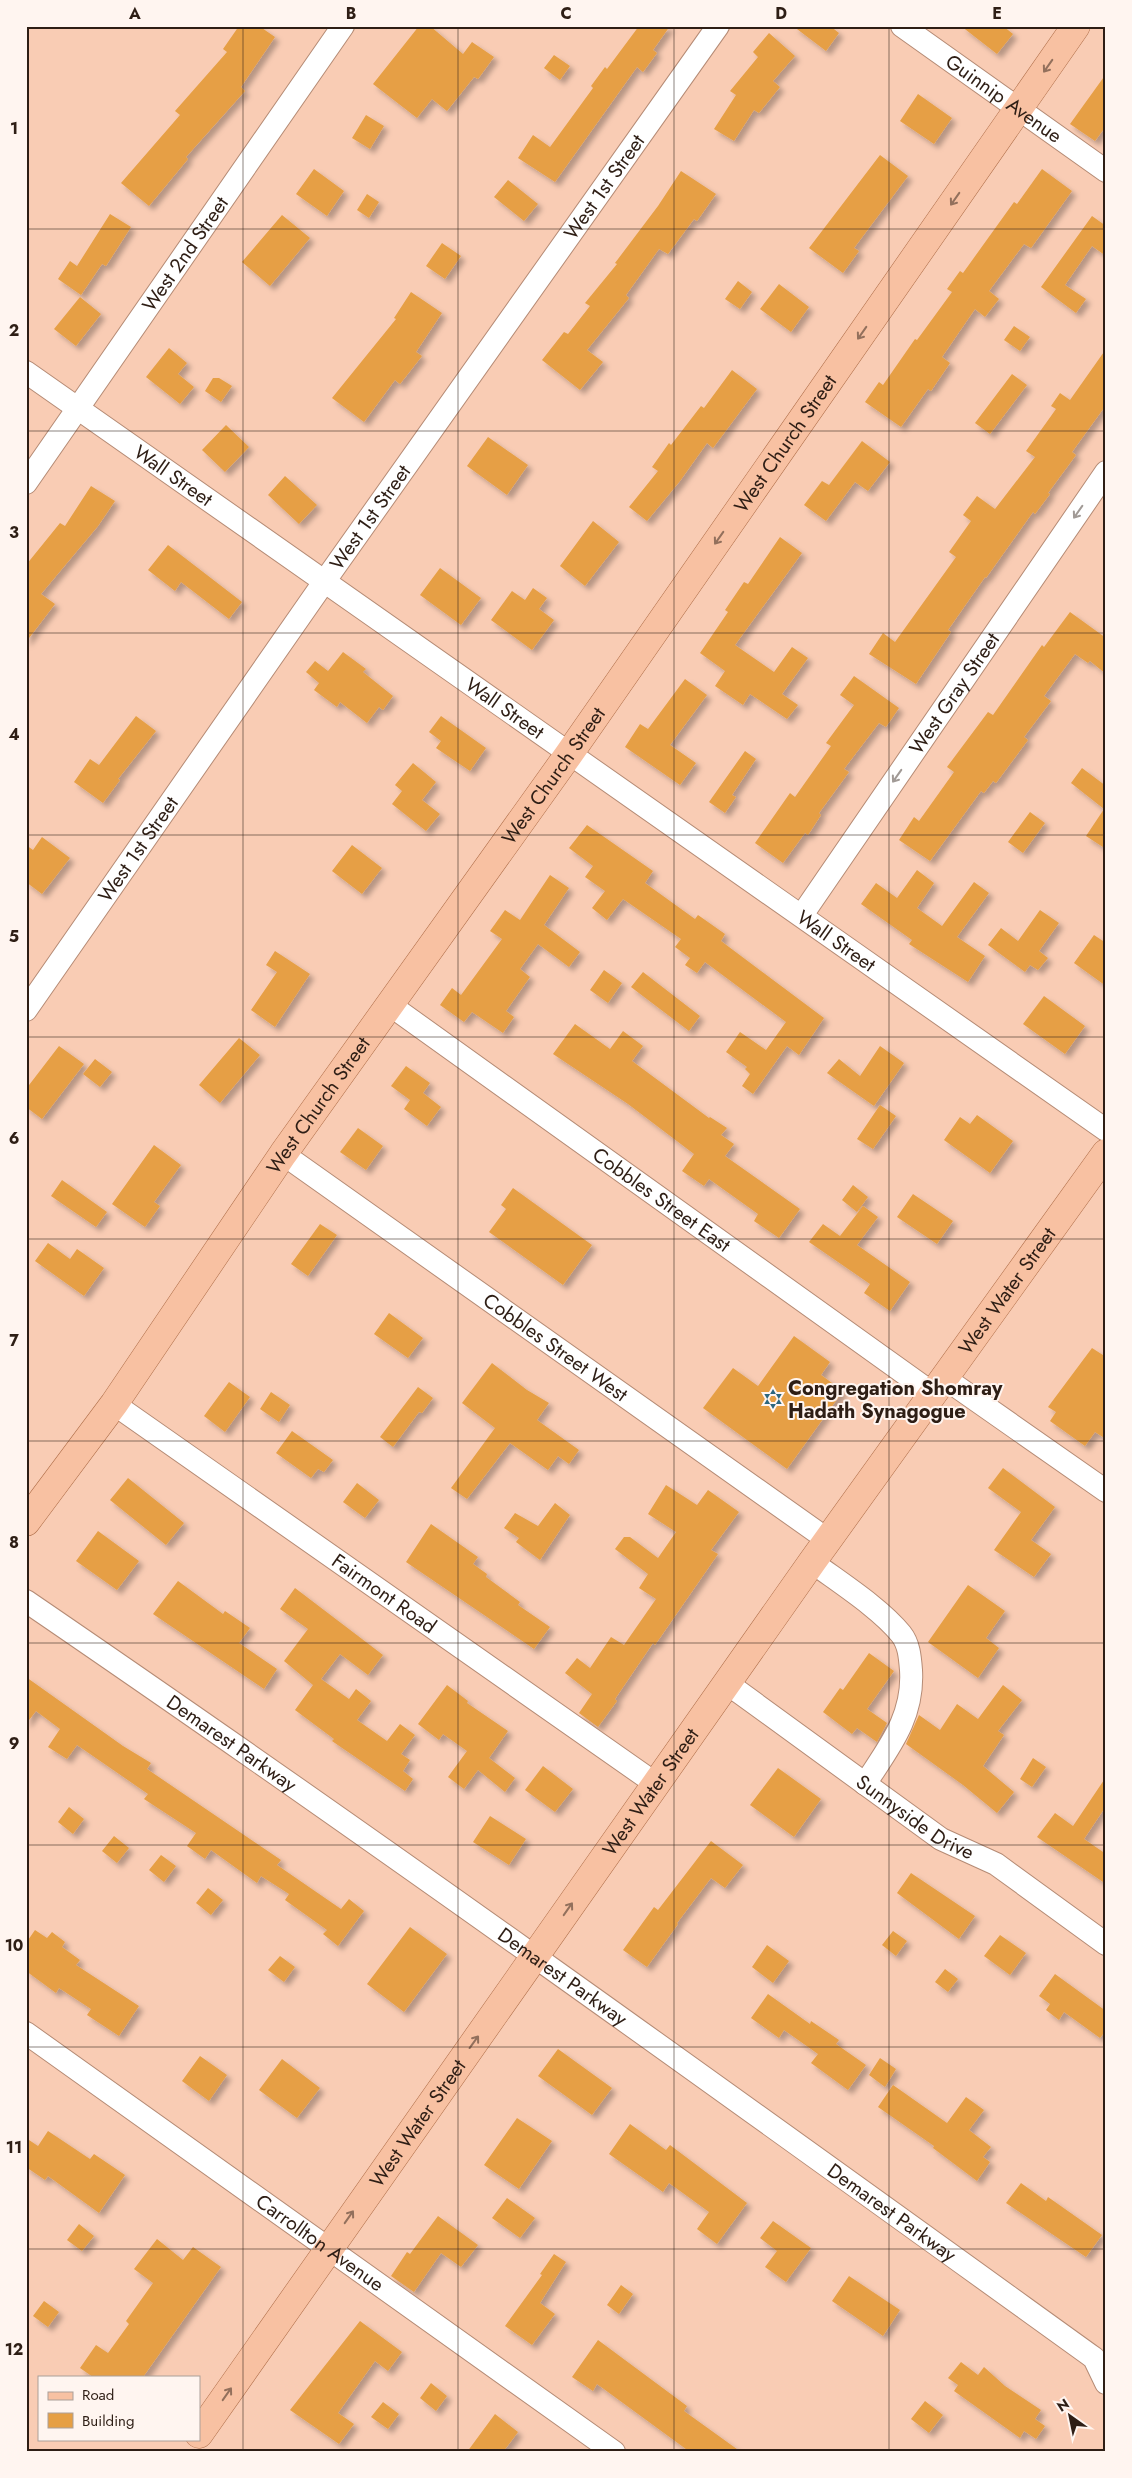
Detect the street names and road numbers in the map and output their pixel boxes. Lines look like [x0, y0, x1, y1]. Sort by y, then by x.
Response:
street label: Guinnip Avenue [939, 47, 1068, 150]
street label: West 1st Street [557, 128, 652, 246]
street label: West 2nd Street [135, 190, 236, 318]
street label: West Church Street [727, 369, 844, 519]
street label: Wall Street [128, 438, 219, 514]
street label: West 1st Street [323, 459, 418, 576]
street label: West Gray Street [903, 627, 1007, 760]
street label: Wall Street [459, 671, 550, 746]
street label: West Church Street [495, 701, 613, 851]
street label: West 1st Street [91, 791, 186, 908]
street label: Wall Street [791, 903, 882, 979]
street label: West Church Street [260, 1031, 377, 1180]
street label: Cobbles Street East [586, 1140, 736, 1259]
street label: West Water Street [952, 1221, 1063, 1361]
street label: Cobbles Street West [477, 1286, 634, 1409]
street label: Fairmont Road [326, 1547, 442, 1641]
street label: Demarest Parkway [160, 1688, 303, 1799]
street label: West Water Street [596, 1722, 706, 1862]
street label: Sunnyside Drive [850, 1768, 979, 1867]
street label: Demarest Parkway [492, 1921, 633, 2033]
street label: West Water Street [363, 2053, 473, 2193]
street label: Demarest Parkway [821, 2156, 962, 2269]
street label: Carrollton Avenue [250, 2187, 390, 2299]

